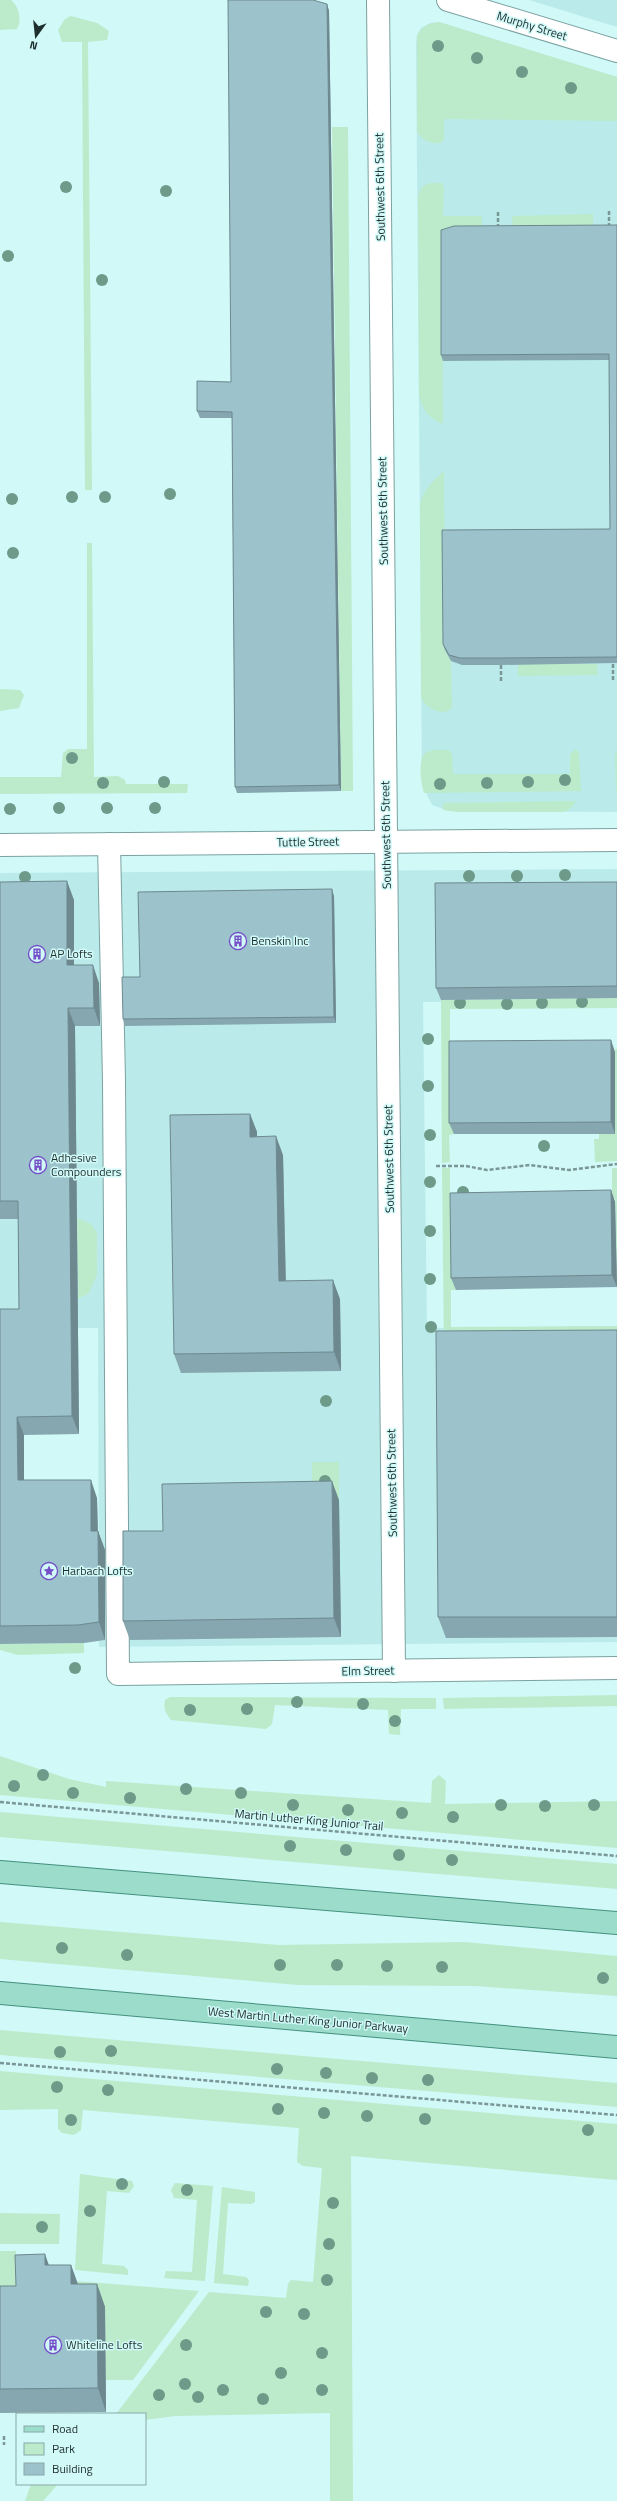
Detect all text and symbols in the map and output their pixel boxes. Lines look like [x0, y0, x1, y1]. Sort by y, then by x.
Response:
street label: Murphy Street [495, 6, 570, 45]
north arrow [16, 16, 56, 56]
text: N [28, 37, 39, 54]
street label: Southwest 6th Street [369, 132, 390, 241]
street label: Southwest 6th Street [372, 456, 393, 565]
street label: Southwest 6th Street [375, 780, 396, 889]
street label: Tuttle Street [277, 831, 340, 852]
building icon: Benskin Inc [228, 931, 248, 951]
place label: Benskin Inc [251, 931, 309, 950]
building icon: AP Lofts [27, 944, 47, 964]
place label: AP Lofts [50, 944, 93, 963]
street label: Southwest 6th Street [378, 1104, 399, 1213]
place label: Adhesive Compounders [51, 1148, 122, 1181]
building icon: Adhesive Compounders [28, 1155, 48, 1175]
street label: Southwest 6th Street [381, 1428, 402, 1537]
place icon: Harbach Lofts [39, 1561, 59, 1581]
place label: Harbach Lofts [62, 1561, 133, 1580]
street label: Elm Street [341, 1661, 395, 1680]
street label: Martin Luther King Junior Trail [234, 1804, 384, 1835]
street label: West Martin Luther King Junior Parkway [207, 2001, 409, 2038]
building icon: Whiteline Lofts [43, 2335, 63, 2355]
place label: Whiteline Lofts [66, 2335, 143, 2354]
legend [16, 2413, 146, 2485]
text: Road [52, 2419, 78, 2438]
text: Park [52, 2439, 75, 2458]
text: Building [52, 2459, 93, 2478]

